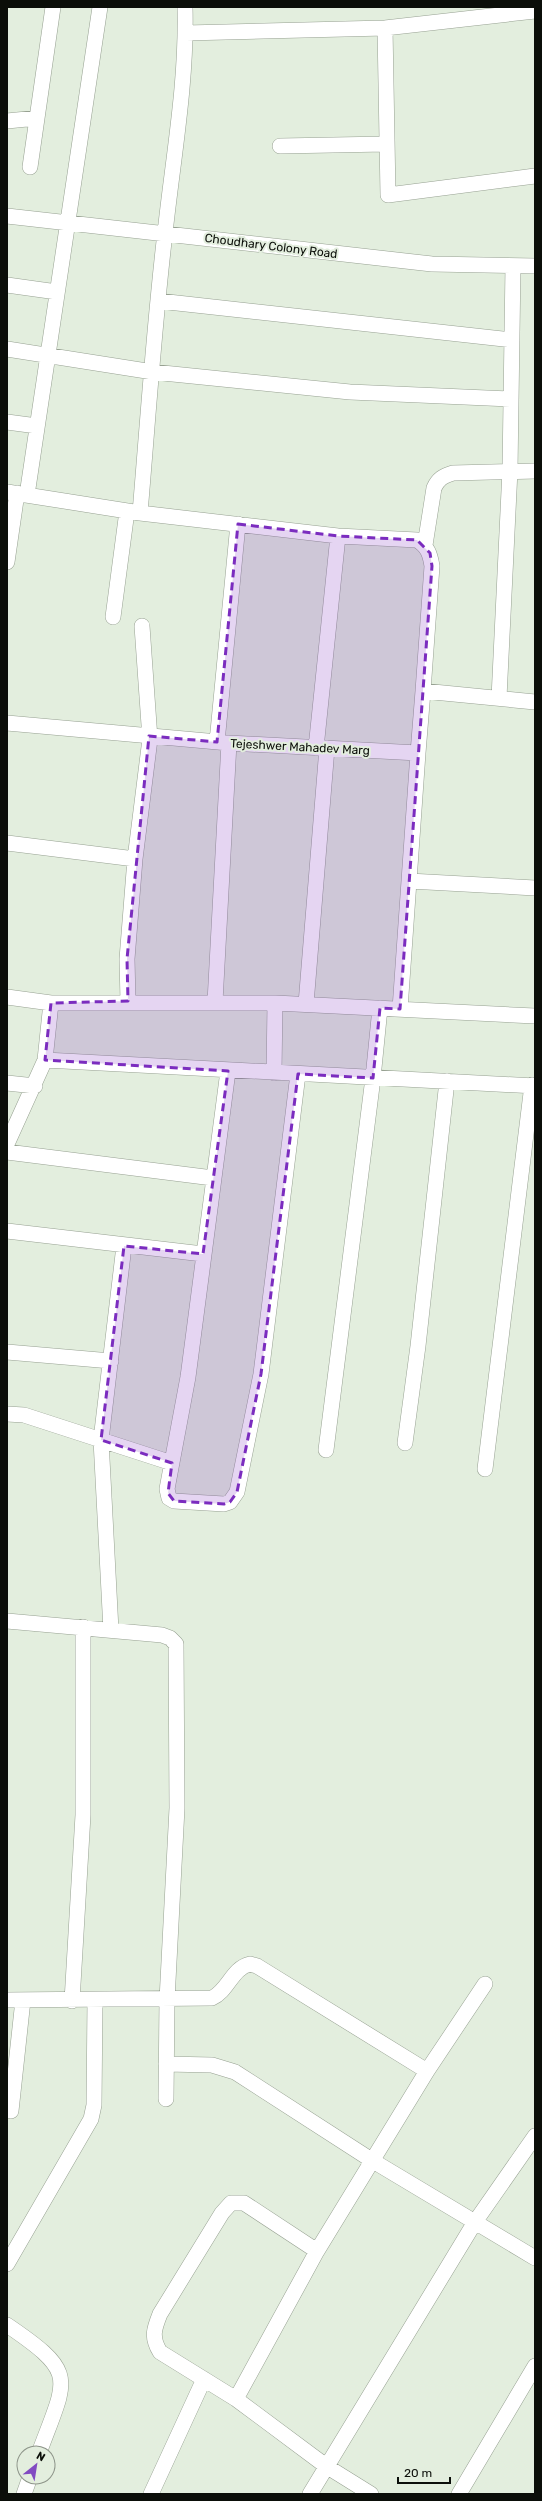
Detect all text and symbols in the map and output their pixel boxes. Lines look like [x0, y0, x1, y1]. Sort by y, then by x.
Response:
street label: Choudhary Colony Road [204, 231, 338, 261]
street label: Tejeshwer Mahadev Marg [230, 736, 370, 758]
north arrow [16, 2445, 56, 2485]
text: N [34, 2449, 47, 2464]
scale bar [398, 2459, 450, 2485]
text: 20 m [404, 2466, 432, 2480]

